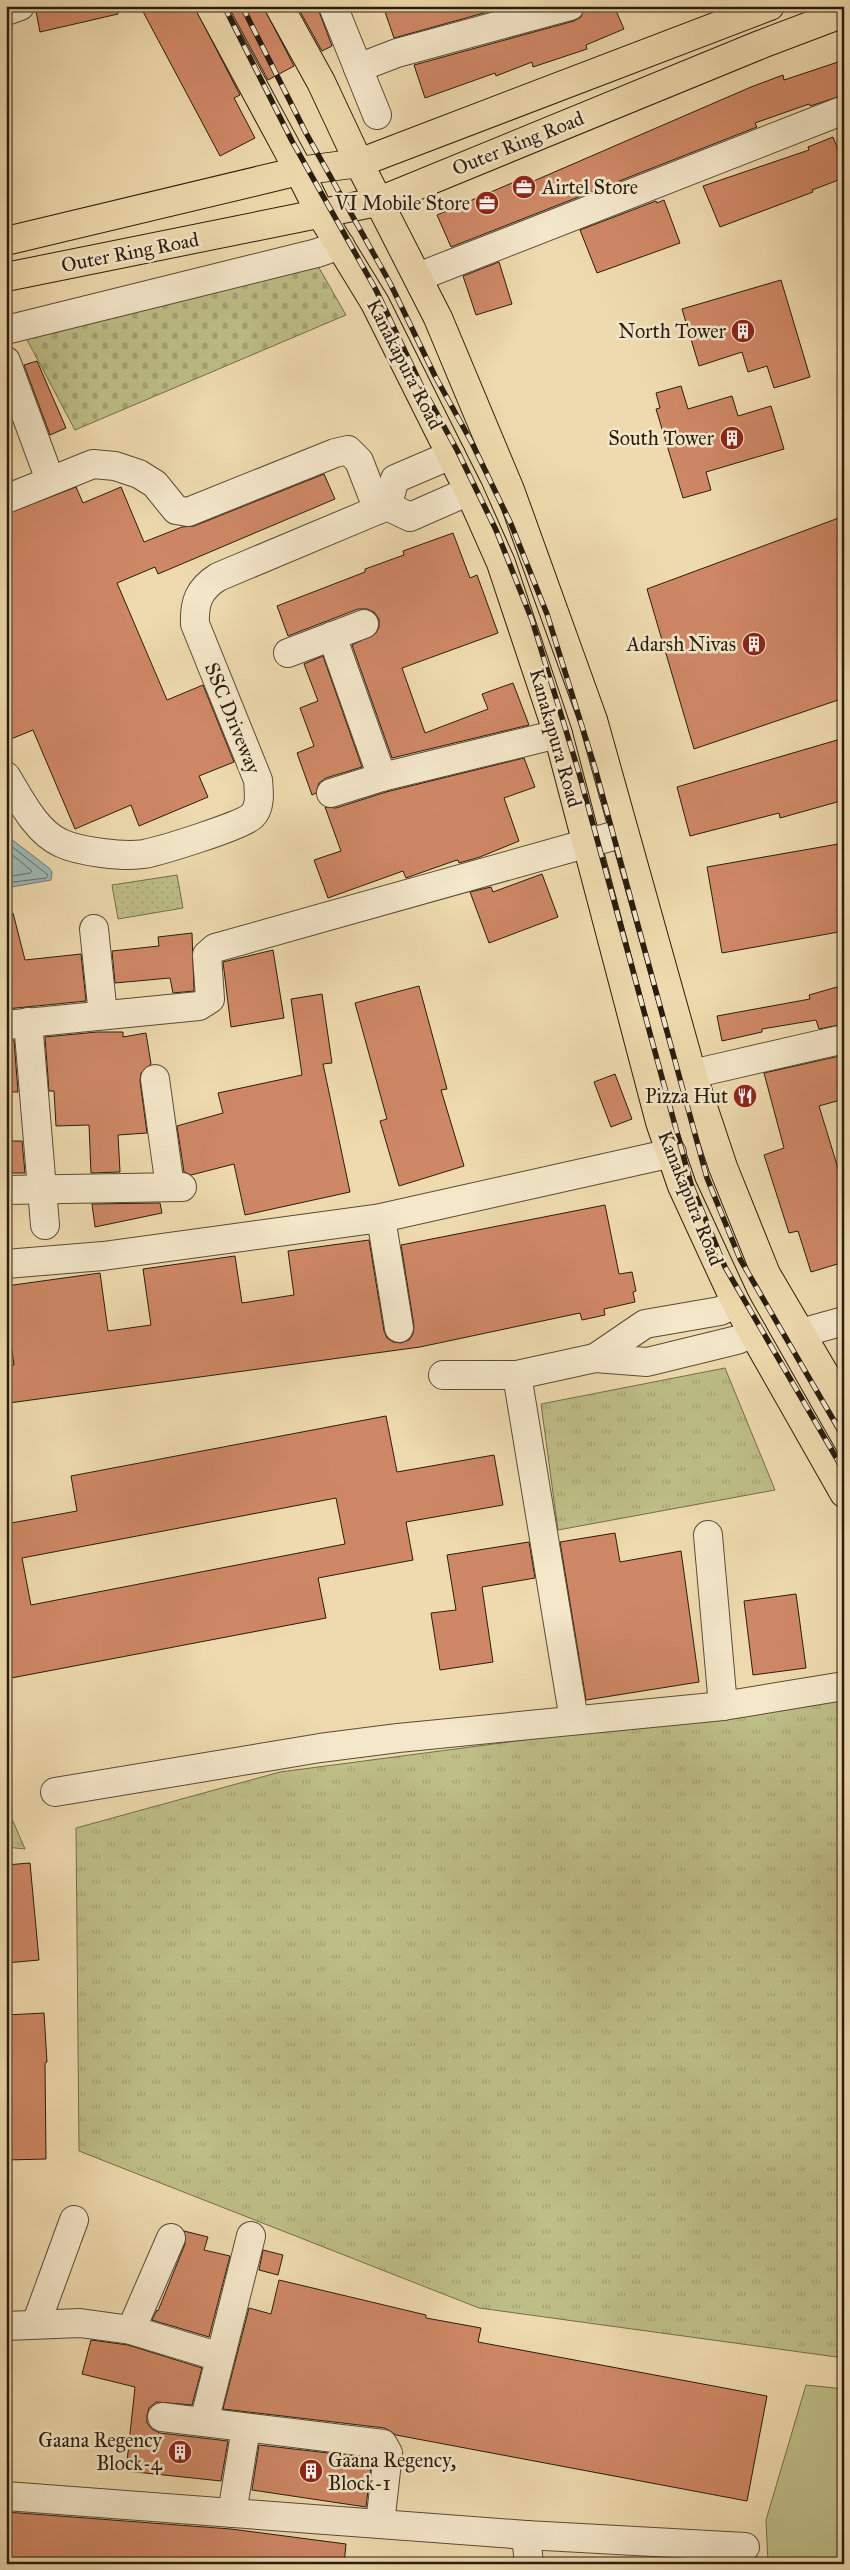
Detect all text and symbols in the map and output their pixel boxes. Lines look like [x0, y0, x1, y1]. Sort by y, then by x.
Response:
street label: Outer Ring Road [449, 106, 588, 181]
office icon: Airtel Store [511, 174, 537, 200]
place label: Airtel Store [541, 175, 638, 199]
office icon: VI Mobile Store [474, 190, 500, 216]
place label: VI Mobile Store [334, 191, 470, 215]
street label: Outer Ring Road [59, 227, 201, 278]
street label: Kanakapura Road [362, 295, 448, 433]
building icon: North Tower [730, 318, 756, 344]
place label: North Tower [618, 319, 726, 343]
building icon: South Tower [719, 425, 745, 451]
place label: South Tower [608, 426, 714, 450]
building icon: Adarsh Nivas [741, 631, 767, 657]
place label: Adarsh Nivas [625, 632, 736, 656]
street label: SSC Driveway [200, 659, 266, 778]
street label: Kanakapura Road [525, 666, 587, 810]
restaurant icon: Pizza Hut [732, 1083, 758, 1109]
place label: Pizza Hut [645, 1084, 728, 1108]
street label: Kanakapura Road [653, 1127, 729, 1269]
place label: Gaana Regency Block-4 [38, 2428, 163, 2475]
building icon: Gaana Regency Block-4 [167, 2439, 193, 2465]
place label: Gaana Regency, Block-1 [328, 2448, 456, 2495]
building icon: Gaana Regency, Block-1 [298, 2458, 324, 2484]

